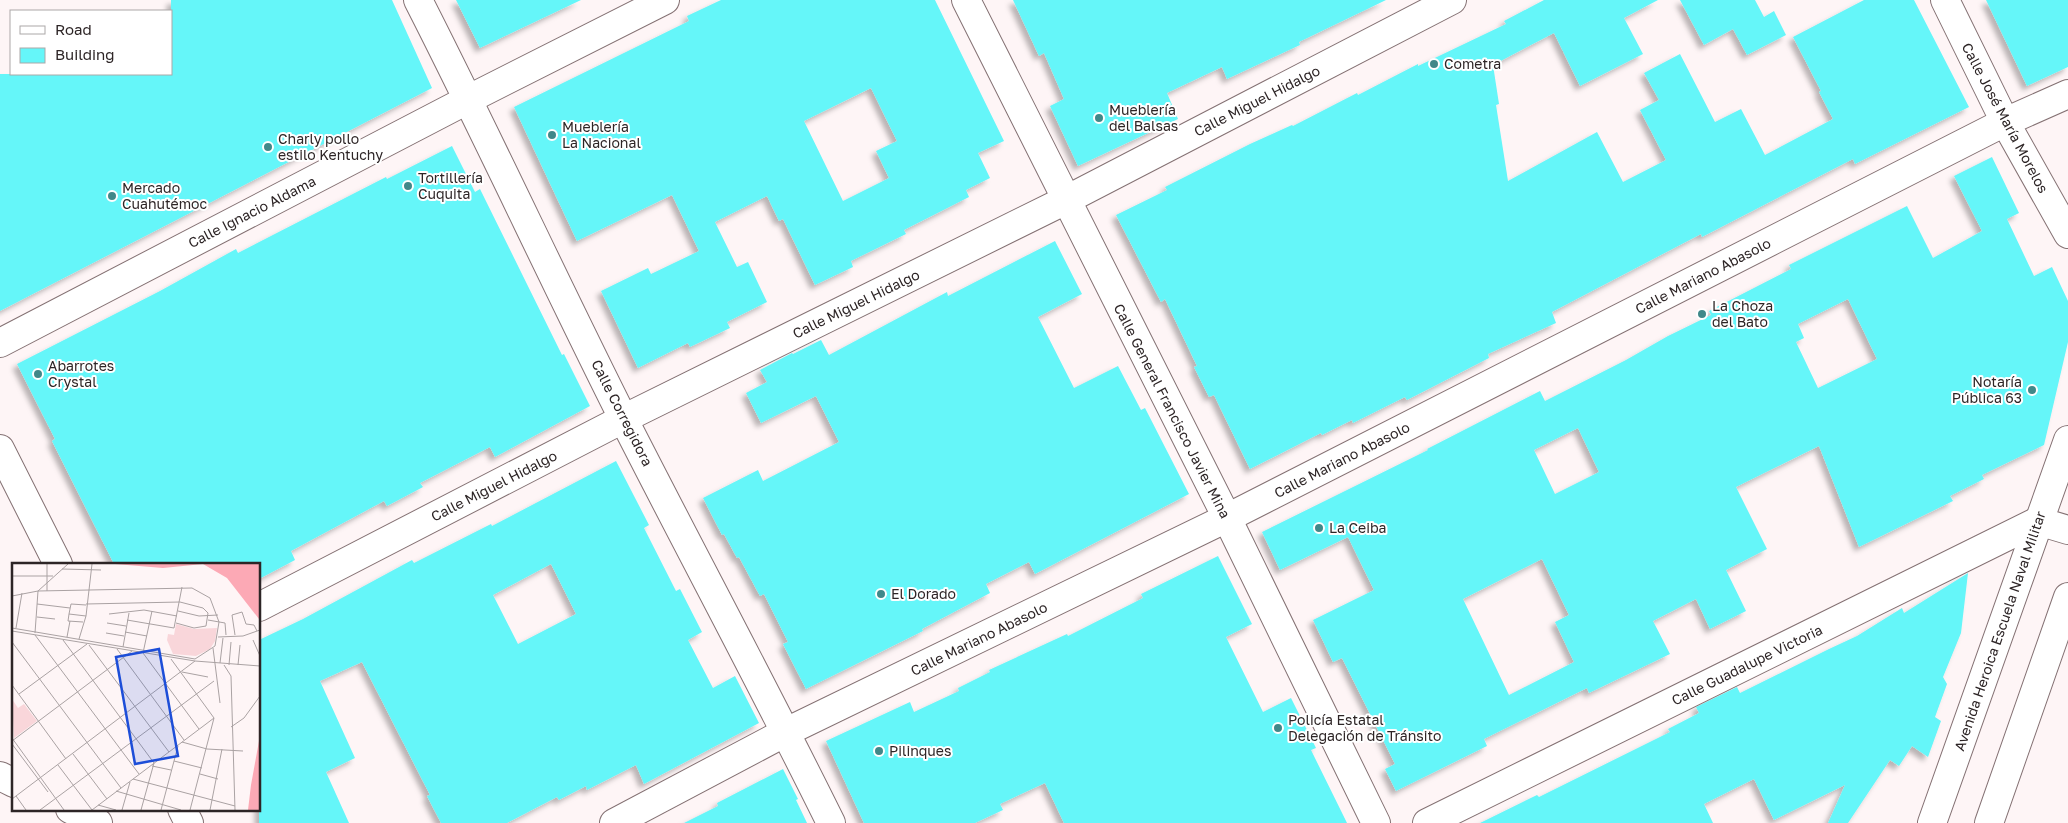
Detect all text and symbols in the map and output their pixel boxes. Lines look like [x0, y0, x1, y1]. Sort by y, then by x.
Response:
legend [10, 10, 172, 75]
text: Road [55, 20, 92, 38]
street label: Calle José María Morelos [1959, 40, 2052, 196]
text: Building [55, 45, 115, 63]
place label: Cometra [1444, 55, 1501, 72]
marker: Cometra [1428, 58, 1440, 70]
street label: Calle Miguel Hidalgo [1191, 61, 1323, 140]
place label: Mueblería del Balsas [1109, 101, 1178, 134]
marker: Mueblería del Balsas [1093, 112, 1105, 124]
place label: Mueblería La Nacional [562, 118, 641, 151]
marker: Mueblería La Nacional [546, 129, 558, 141]
place label: Charly pollo estilo Kentuchy [278, 130, 383, 163]
marker: Charly pollo estilo Kentuchy [262, 141, 274, 153]
place label: Tortillería Cuquita [418, 169, 483, 202]
street label: Calle Ignacio Aldama [185, 172, 318, 251]
place label: Mercado Cuahutémoc [122, 179, 207, 212]
marker: Tortillería Cuquita [402, 180, 414, 192]
marker: Mercado Cuahutémoc [106, 190, 118, 202]
street label: Calle Mariano Abasolo [1632, 234, 1773, 317]
street label: Calle Miguel Hidalgo [790, 265, 922, 342]
place label: La Choza del Bato [1712, 297, 1773, 330]
street label: Calle General Francisco Javier Mina [1111, 301, 1234, 521]
marker: La Choza del Bato [1696, 308, 1708, 320]
place label: Abarrotes Crystal [48, 357, 114, 390]
street label: Calle Corregidora [588, 357, 657, 469]
marker: Abarrotes Crystal [32, 368, 44, 380]
place label: Notaría Pública 63 [1952, 373, 2022, 406]
marker: Notaría Pública 63 [2026, 384, 2038, 396]
street label: Calle Mariano Abasolo [1271, 418, 1412, 501]
street label: Calle Miguel Hidalgo [428, 446, 560, 525]
street label: Avenida Heroica Escuela Naval Militar [1950, 508, 2049, 753]
place label: La Ceiba [1329, 519, 1386, 536]
marker: La Ceiba [1313, 522, 1325, 534]
inset map [12, 563, 260, 810]
place label: El Dorado [891, 585, 956, 602]
marker: El Dorado [875, 588, 887, 600]
street label: Calle Mariano Abasolo [908, 598, 1050, 679]
street label: Calle Guadalupe Victoria [1669, 621, 1825, 709]
place label: Policía Estatal Delegación de Tránsito [1288, 711, 1441, 744]
marker: Policía Estatal Delegación de Tránsito [1272, 722, 1284, 734]
place label: Pilinques [889, 742, 951, 759]
marker: Pilinques [873, 745, 885, 757]

